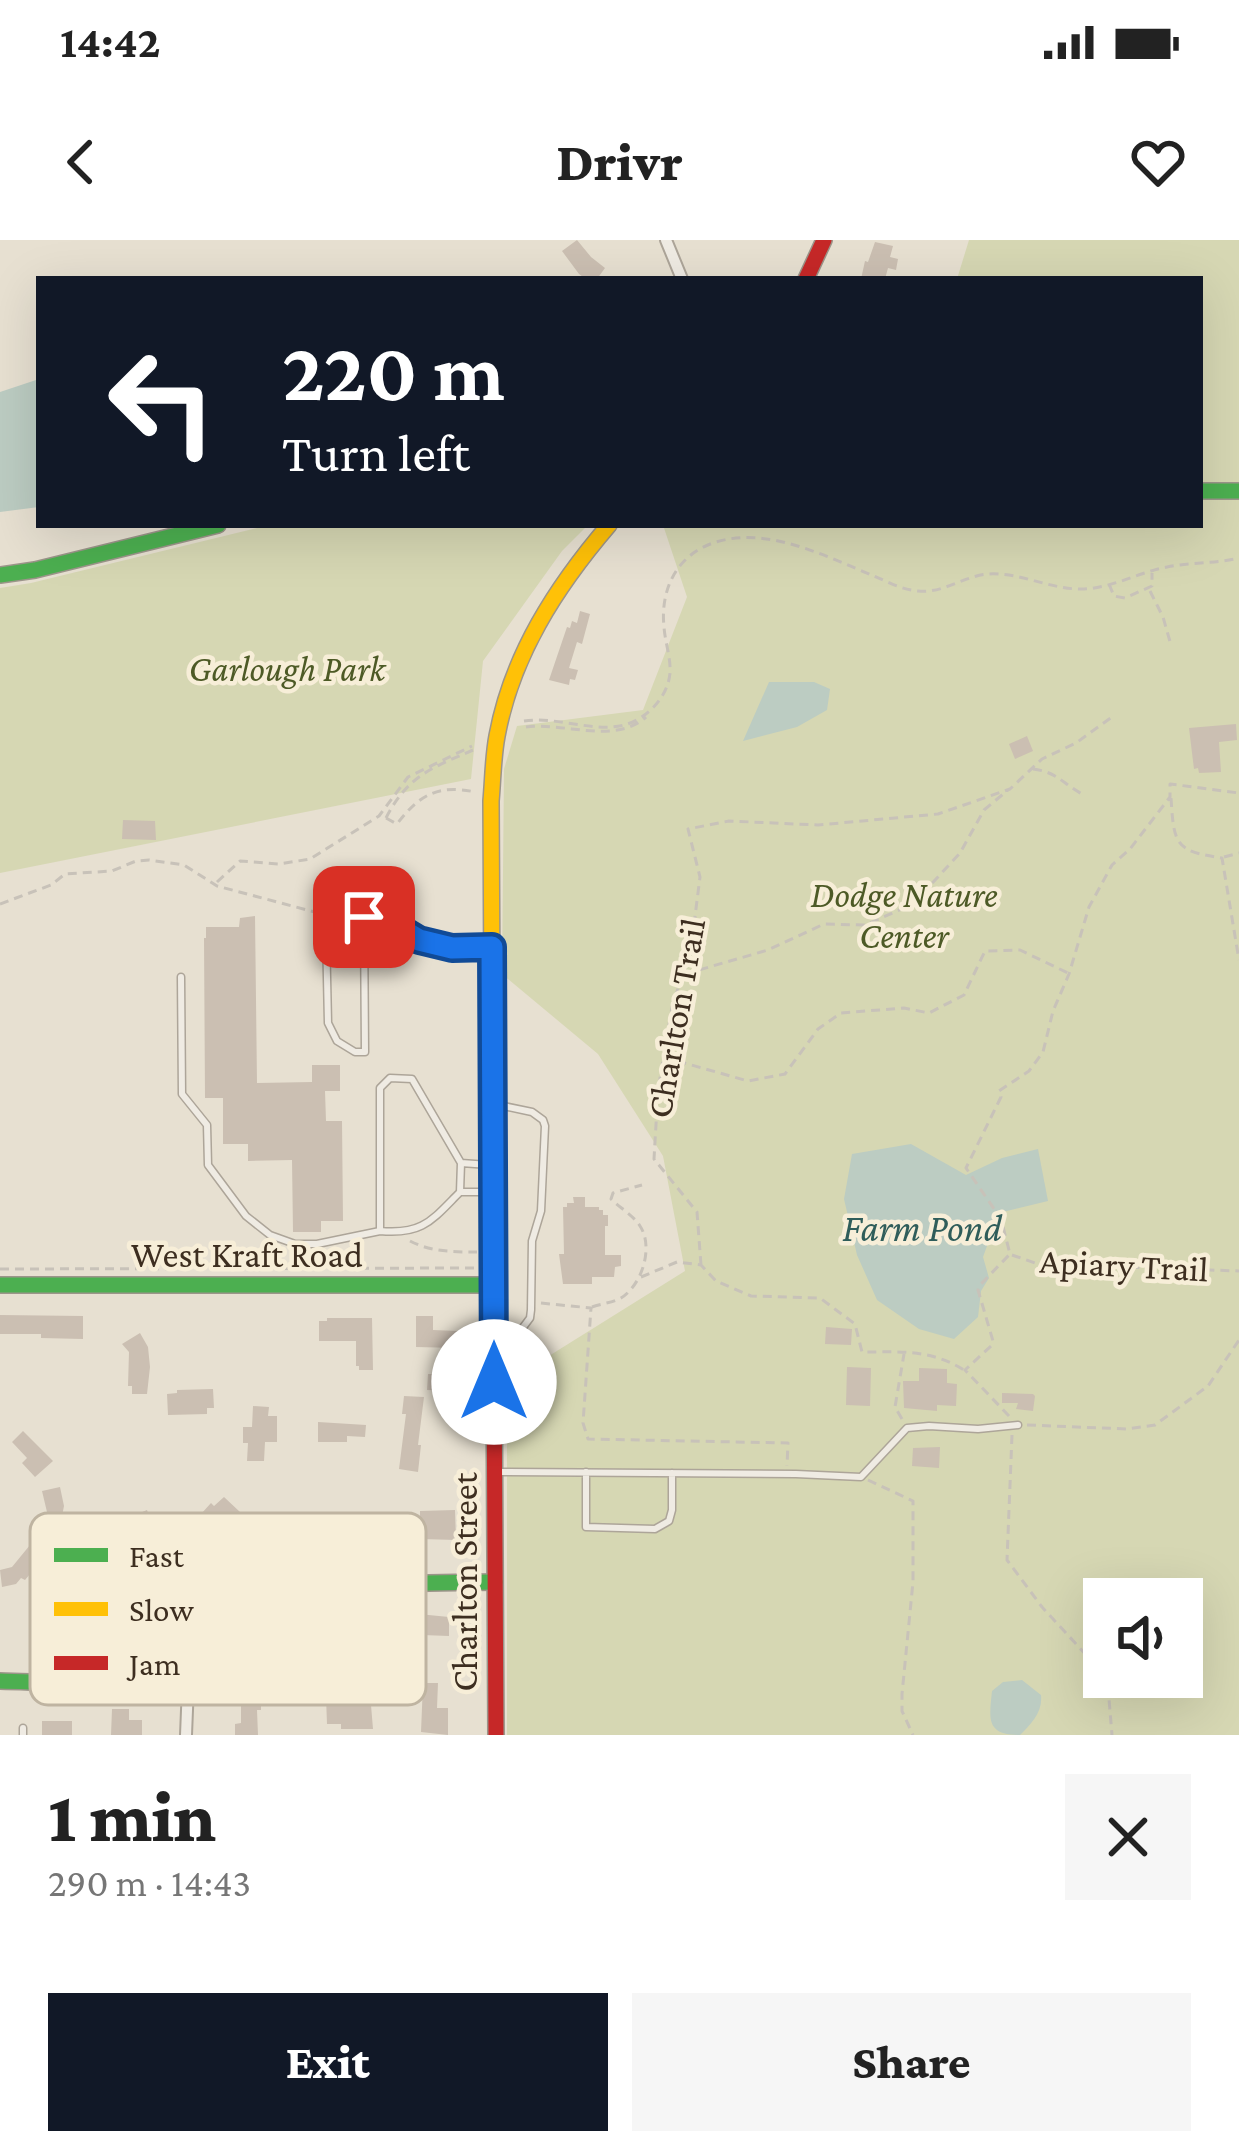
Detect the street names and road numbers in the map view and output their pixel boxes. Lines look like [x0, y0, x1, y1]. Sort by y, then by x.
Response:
street label: Charlton Trail [639, 915, 713, 1121]
street label: West Kraft Road [131, 1235, 363, 1275]
street label: Apiary Trail [1039, 1241, 1209, 1289]
street label: Charlton Street [445, 1471, 485, 1692]

